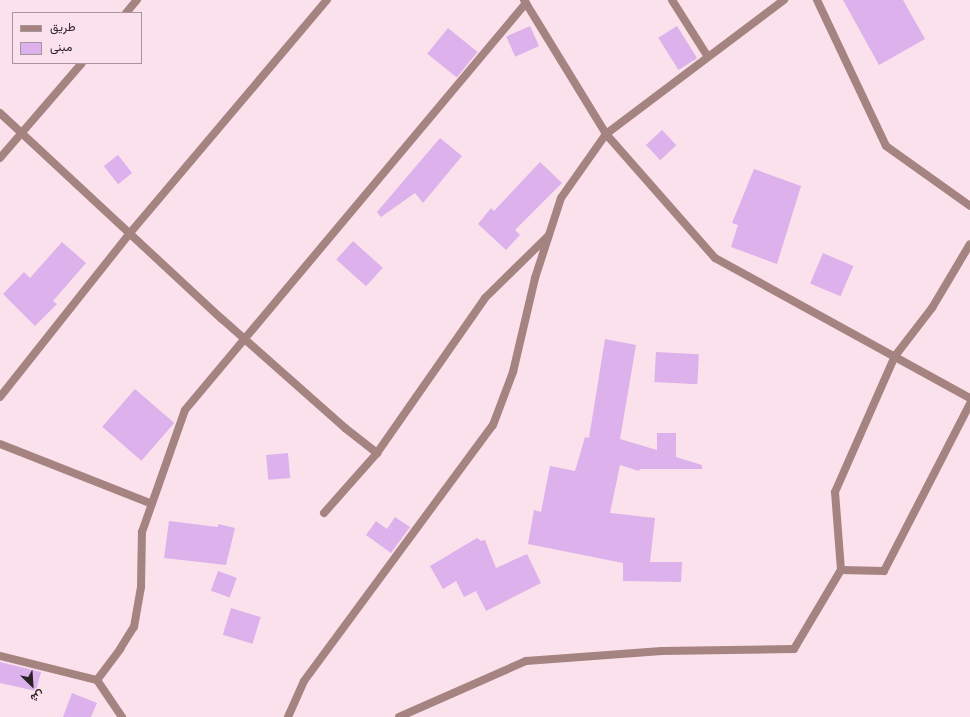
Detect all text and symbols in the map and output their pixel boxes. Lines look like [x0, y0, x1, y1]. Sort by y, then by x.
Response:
legend [12, 12, 142, 64]
text: طريق [50, 19, 75, 36]
text: مبنى [50, 39, 72, 56]
north arrow [12, 665, 52, 705]
text: ش [28, 687, 46, 706]

